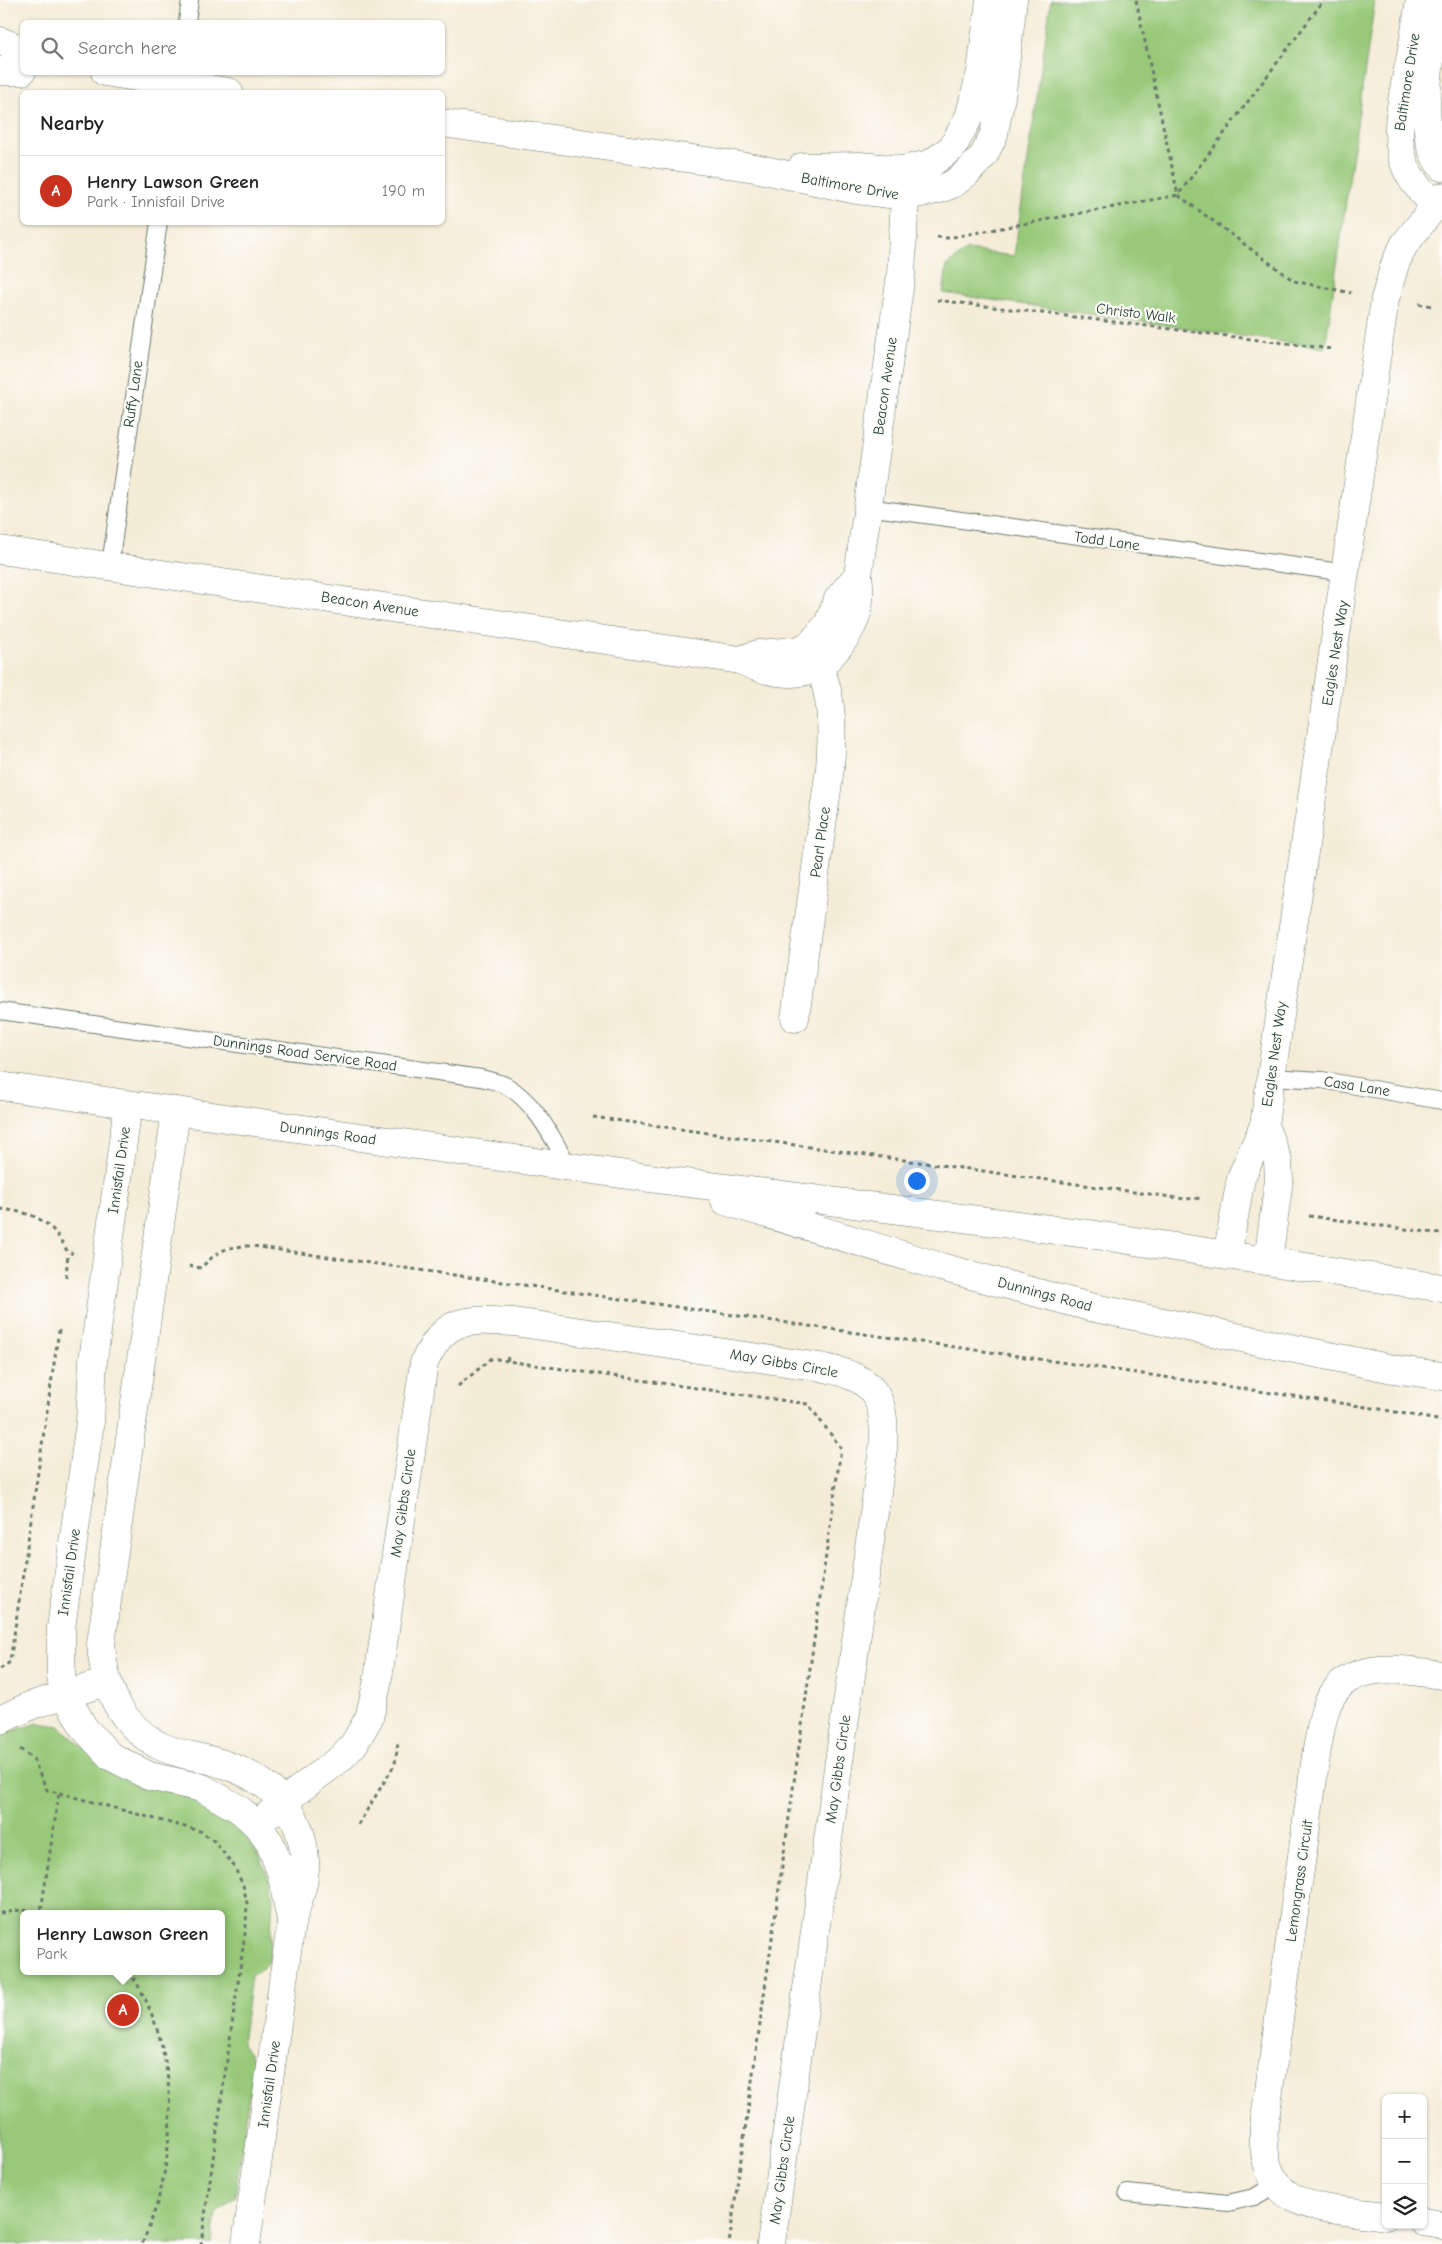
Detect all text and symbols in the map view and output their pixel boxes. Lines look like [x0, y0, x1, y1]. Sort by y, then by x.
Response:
search box [20, 20, 445, 75]
street label: Baltimore Drive [1390, 31, 1424, 132]
icon: search [38, 34, 66, 62]
text: Search here [78, 37, 177, 59]
text: Nearby [40, 111, 104, 135]
street label: Baltimore Drive [800, 169, 901, 204]
text: Henry Lawson Green [87, 171, 259, 193]
text: A [52, 182, 60, 200]
text: 190 m [382, 182, 425, 200]
text: Park · Innisfail Drive [87, 193, 225, 211]
street label: Christo Walk [1095, 299, 1177, 327]
street label: Beacon Avenue [869, 335, 901, 436]
street label: Ruffy Lane [119, 359, 147, 429]
street label: Todd Lane [1073, 527, 1141, 555]
street label: Beacon Avenue [320, 587, 421, 621]
street label: Eagles Nest Way [1318, 599, 1352, 707]
street label: Pearl Place [806, 805, 834, 879]
street label: Eagles Nest Way [1258, 1000, 1290, 1108]
street label: Dunnings Road Service Road [212, 1031, 398, 1075]
street label: Casa Lane [1323, 1072, 1392, 1100]
street label: Dunnings Road [279, 1117, 377, 1149]
street label: Innisfail Drive [104, 1125, 134, 1215]
your location [904, 1168, 930, 1194]
street label: Dunnings Road [996, 1273, 1094, 1315]
street label: May Gibbs Circle [729, 1345, 840, 1381]
street label: May Gibbs Circle [386, 1447, 420, 1558]
street label: Innisfail Drive [54, 1527, 84, 1617]
street label: May Gibbs Circle [821, 1713, 855, 1824]
street label: Lemongrass Circuit [1282, 1818, 1317, 1943]
popup [20, 1910, 225, 1975]
text: Henry Lawson Green [37, 1923, 208, 1945]
text: Park [37, 1945, 67, 1963]
pin: A [107, 1991, 139, 2029]
street label: Innisfail Drive [254, 2039, 284, 2129]
map controls [1382, 2094, 1427, 2229]
button: + [1382, 2094, 1427, 2139]
street label: May Gibbs Circle [765, 2114, 799, 2225]
button: − [1382, 2139, 1427, 2184]
button: layers [1382, 2184, 1427, 2229]

